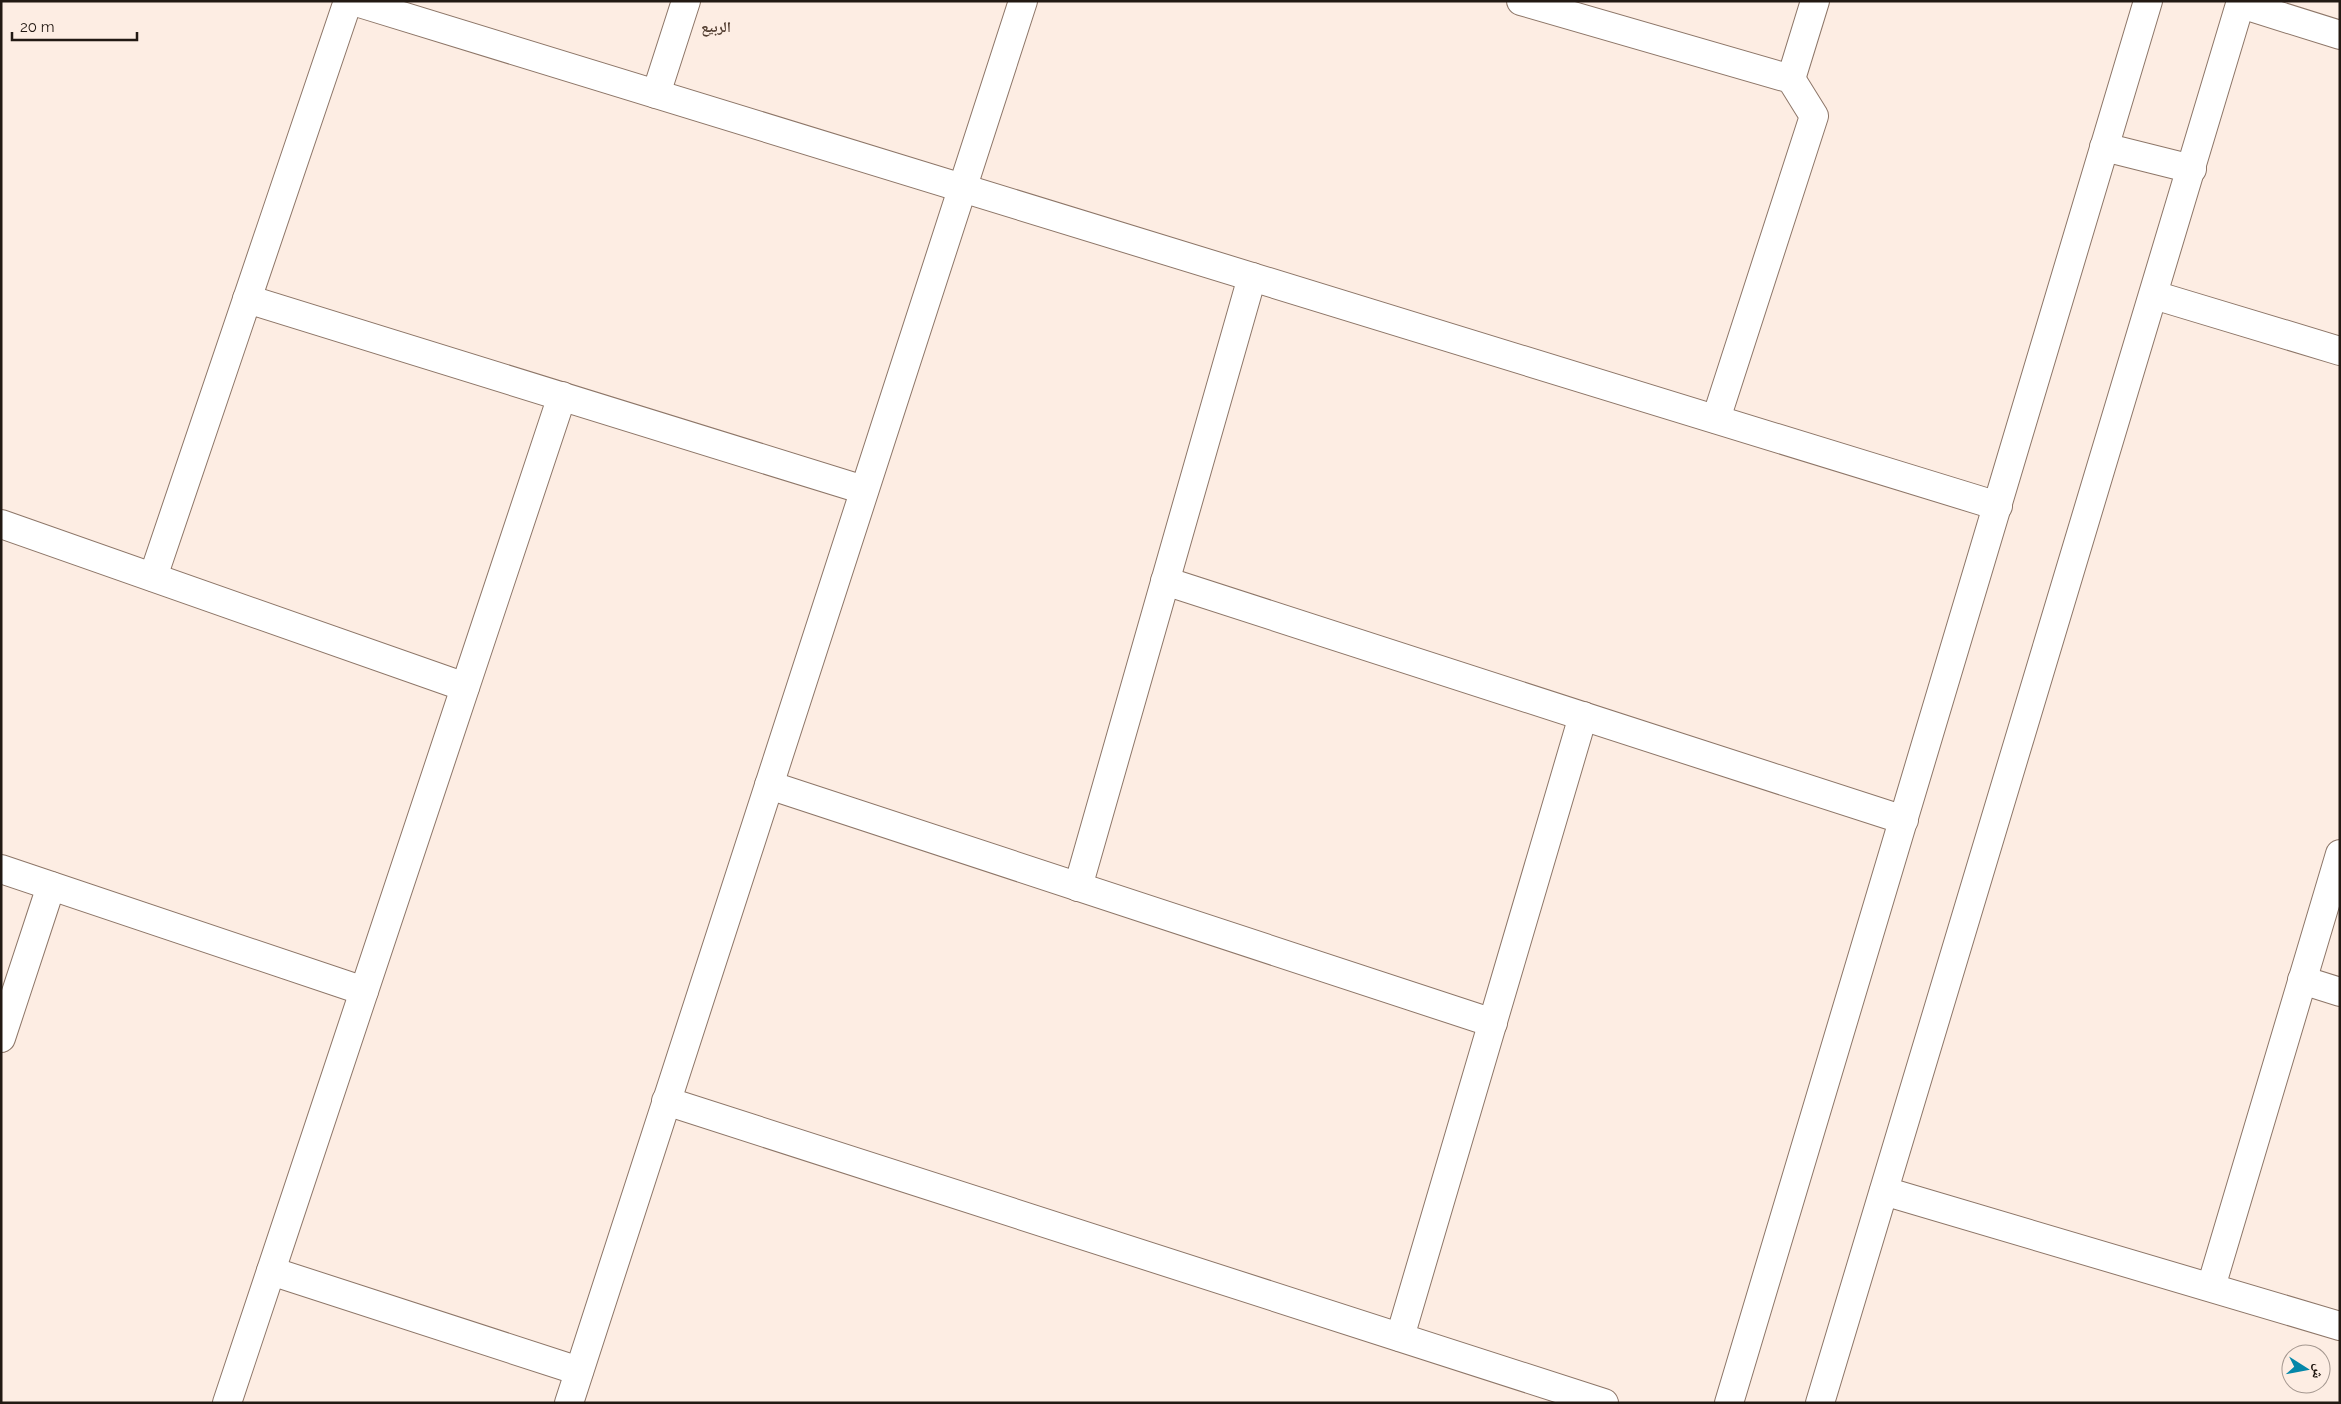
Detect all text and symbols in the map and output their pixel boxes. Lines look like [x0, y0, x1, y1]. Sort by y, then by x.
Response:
scale bar [12, 10, 138, 42]
text: 20 m [20, 18, 55, 36]
district label: الربيع [701, 18, 731, 37]
north arrow [2281, 1344, 2331, 1394]
text: ش [2308, 1362, 2328, 1380]

